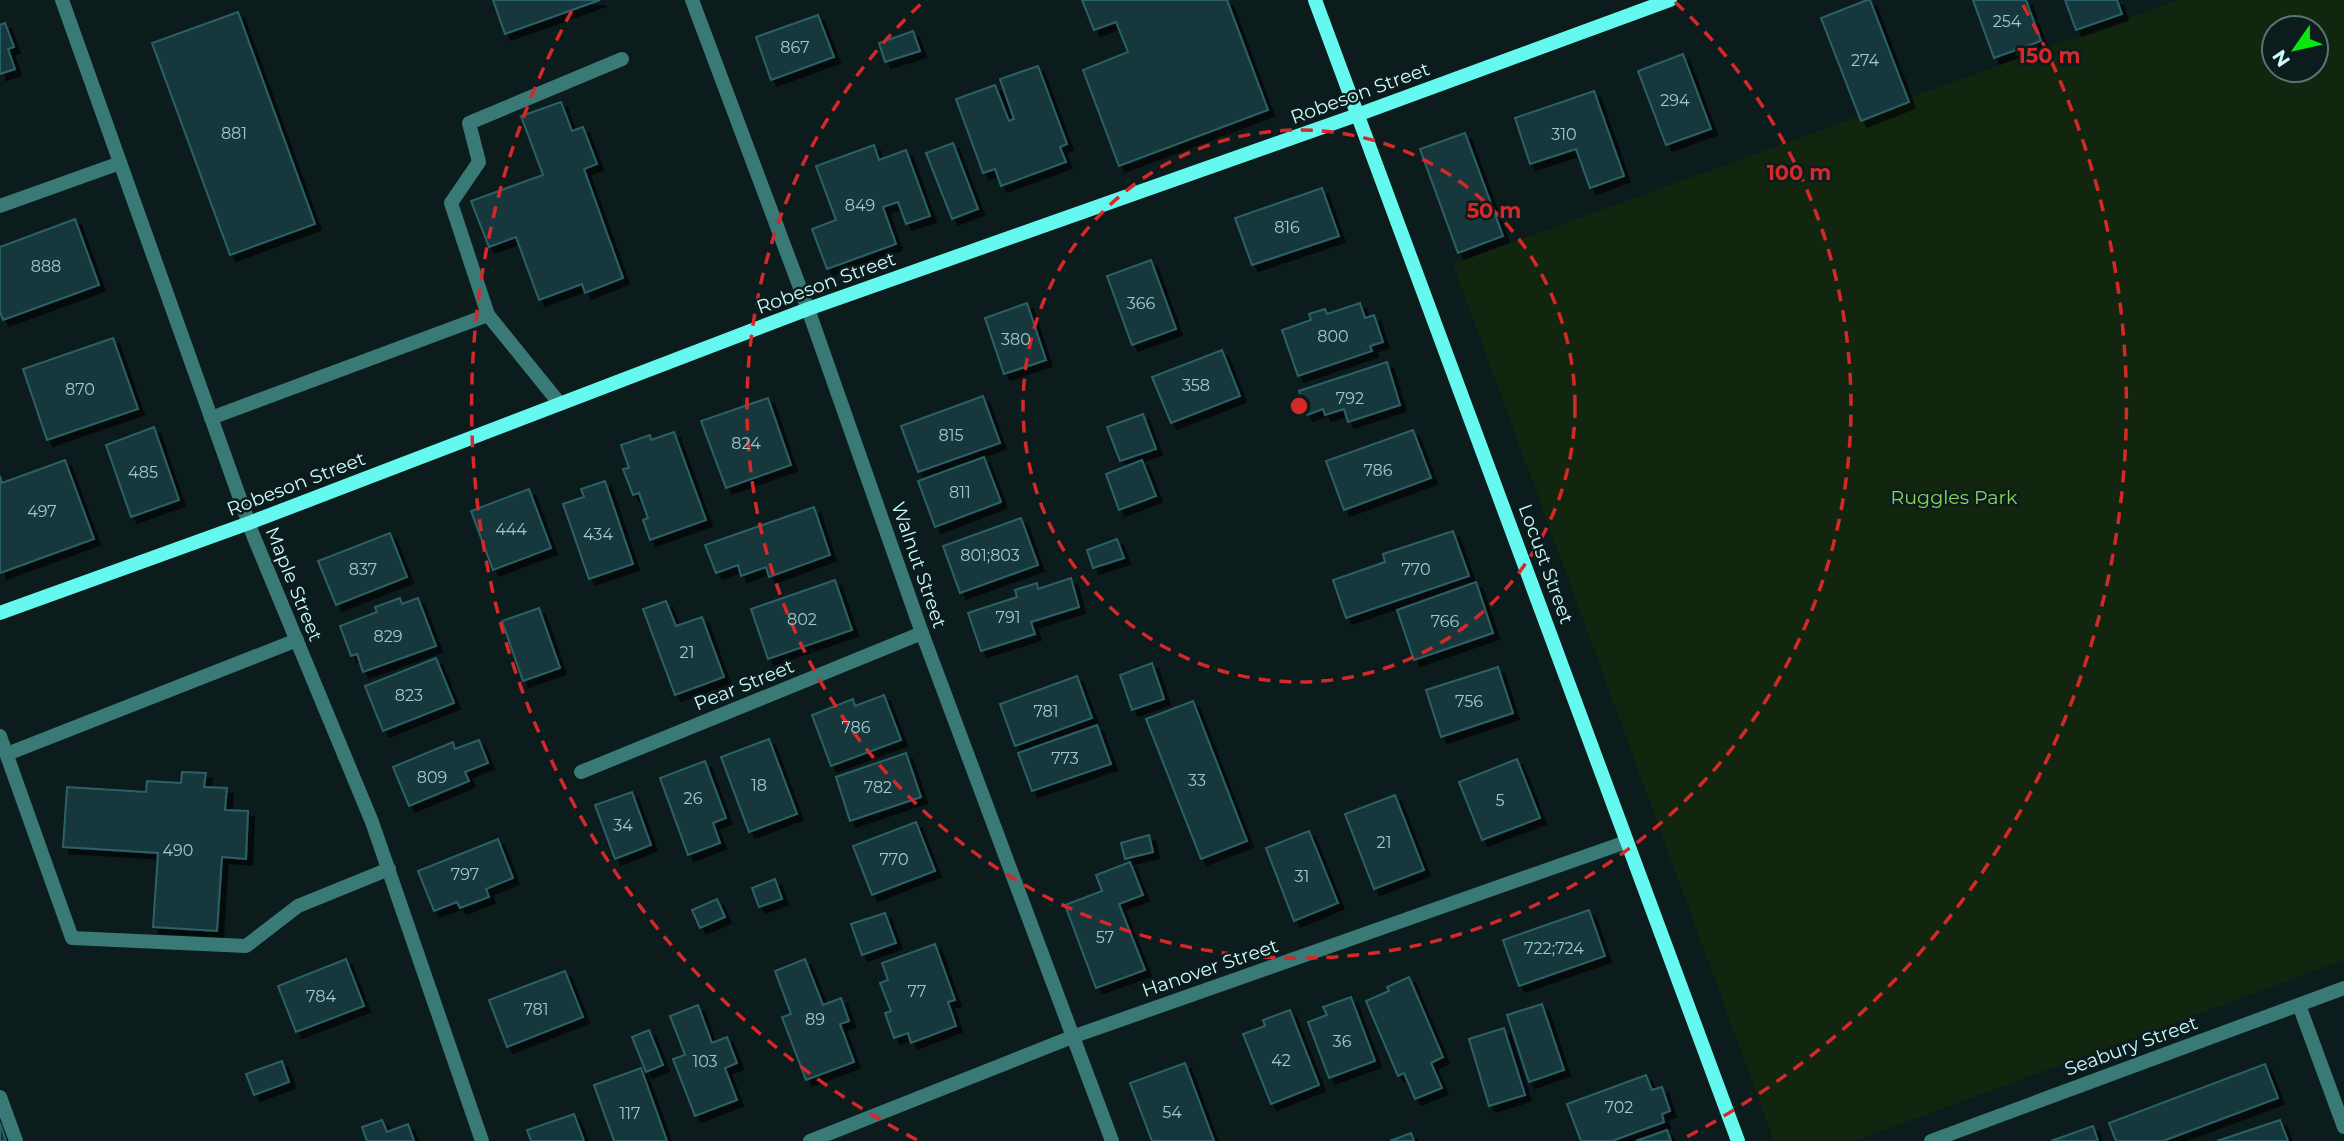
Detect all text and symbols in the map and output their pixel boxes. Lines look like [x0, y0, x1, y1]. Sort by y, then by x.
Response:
house number: 254 [1993, 12, 2022, 31]
north arrow [2260, 14, 2330, 84]
house number: 867 [780, 38, 810, 57]
text: 150 m [2018, 43, 2080, 68]
text: N [2267, 45, 2295, 71]
house number: 274 [1851, 51, 1879, 70]
street label: Robeson Street [1287, 57, 1433, 129]
house number: 294 [1660, 91, 1690, 110]
house number: 881 [221, 124, 247, 143]
house number: 310 [1551, 125, 1577, 144]
text: 100 m [1767, 160, 1831, 185]
house number: 849 [845, 196, 875, 215]
text: 50 m [1467, 198, 1521, 223]
house number: 816 [1274, 218, 1300, 237]
street label: Robeson Street [753, 247, 899, 319]
house number: 888 [31, 257, 61, 276]
house number: 366 [1127, 294, 1156, 313]
house number: 800 [1317, 327, 1349, 346]
house number: 380 [1001, 330, 1031, 349]
house number: 358 [1182, 376, 1210, 395]
house number: 870 [65, 380, 95, 399]
house number: 792 [1336, 389, 1364, 408]
centre of rings [1287, 394, 1311, 418]
house number: 815 [938, 426, 964, 445]
house number: 824 [731, 434, 761, 453]
street label: Robeson Street [224, 447, 369, 521]
house number: 786 [1363, 461, 1393, 480]
house number: 485 [128, 463, 158, 482]
house number: 811 [949, 483, 971, 502]
park label: Ruggles Park [1891, 486, 2018, 509]
street label: Walnut Street [887, 499, 951, 631]
street label: Locust Street [1514, 501, 1578, 627]
house number: 497 [27, 502, 57, 521]
house number: 444 [495, 520, 527, 539]
street label: Maple Street [261, 523, 327, 645]
house number: 434 [583, 525, 613, 544]
house number: 801;803 [960, 546, 1020, 565]
house number: 837 [349, 560, 377, 579]
house number: 770 [1401, 560, 1431, 579]
house number: 791 [996, 608, 1020, 627]
house number: 802 [787, 610, 817, 629]
house number: 766 [1431, 612, 1460, 631]
house number: 829 [373, 627, 403, 646]
house number: 21 [680, 643, 694, 662]
street label: Pear Street [691, 654, 798, 715]
house number: 823 [395, 686, 423, 705]
house number: 756 [1455, 692, 1483, 711]
house number: 781 [1033, 702, 1059, 721]
house number: 786 [841, 718, 871, 737]
house number: 773 [1051, 749, 1079, 768]
house number: 809 [417, 768, 447, 787]
house number: 33 [1188, 771, 1206, 790]
house number: 18 [751, 776, 767, 795]
house number: 782 [864, 778, 892, 797]
house number: 26 [684, 789, 703, 808]
house number: 5 [1495, 791, 1505, 810]
house number: 34 [613, 816, 633, 835]
house number: 21 [1377, 833, 1391, 852]
house number: 490 [163, 841, 193, 860]
house number: 770 [879, 850, 909, 869]
house number: 797 [451, 865, 479, 884]
house number: 31 [1295, 867, 1309, 886]
house number: 57 [1096, 928, 1114, 947]
street label: Hanover Street [1139, 934, 1281, 1002]
house number: 722;724 [1524, 939, 1584, 958]
house number: 77 [908, 982, 926, 1001]
house number: 784 [306, 987, 336, 1006]
house number: 781 [523, 1000, 549, 1019]
house number: 89 [805, 1010, 825, 1029]
street label: Seabury Street [2061, 1011, 2201, 1081]
house number: 36 [1333, 1032, 1352, 1051]
house number: 42 [1271, 1051, 1291, 1070]
house number: 103 [692, 1052, 718, 1071]
house number: 702 [1605, 1098, 1633, 1117]
house number: 54 [1162, 1103, 1182, 1122]
house number: 117 [620, 1104, 640, 1123]

